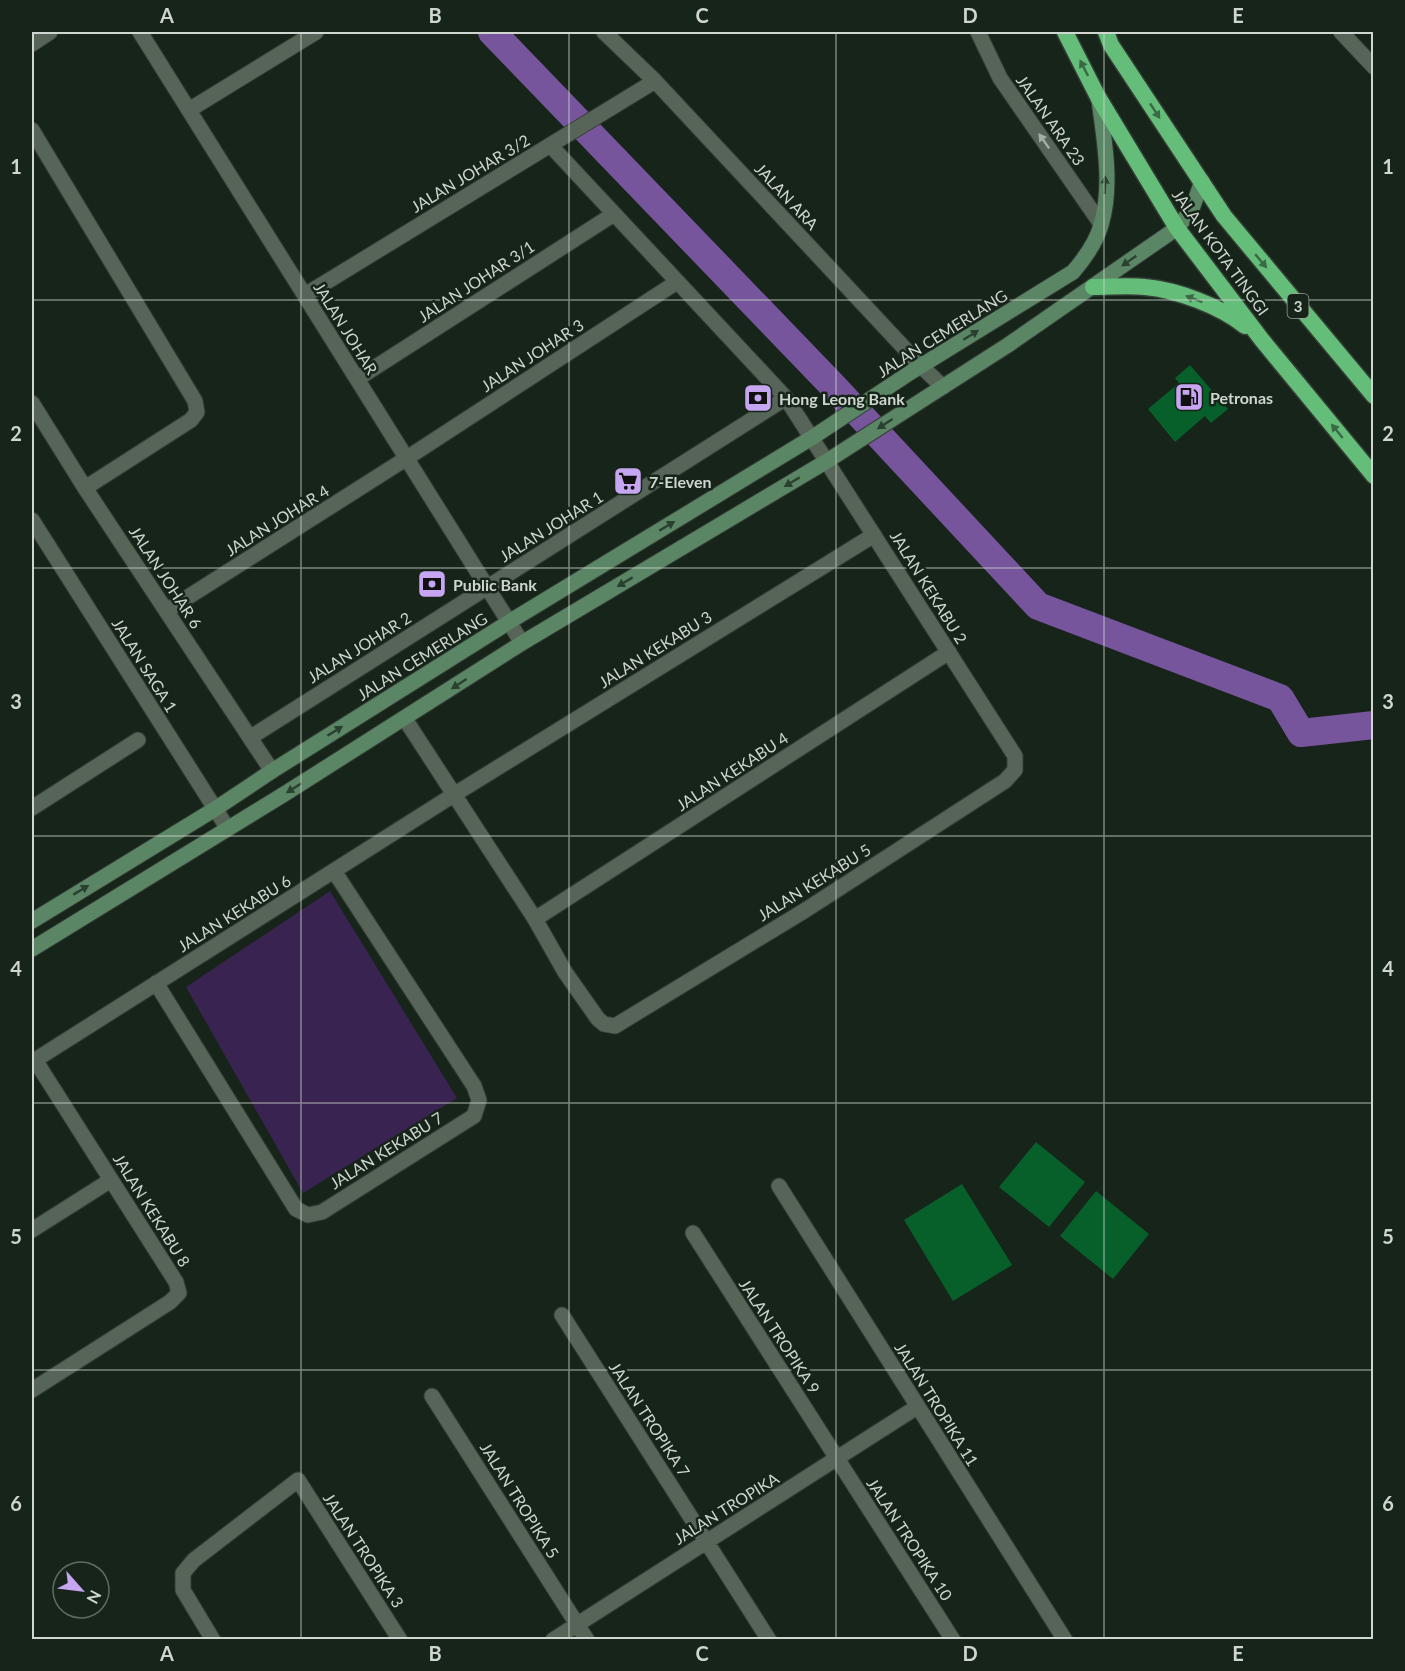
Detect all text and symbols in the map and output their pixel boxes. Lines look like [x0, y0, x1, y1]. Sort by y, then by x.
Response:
text: A [159, 3, 174, 27]
text: B [428, 3, 442, 27]
text: C [695, 3, 709, 27]
text: D [962, 3, 978, 27]
text: E [1232, 3, 1244, 27]
one-way arrow [1079, 60, 1088, 77]
street label: JALAN ARA 23 [1013, 71, 1089, 169]
one-way arrow [1149, 103, 1160, 119]
street label: JALAN JOHAR 3/2 [407, 130, 533, 216]
one-way arrow [1038, 134, 1050, 150]
text: 1 [10, 154, 22, 178]
text: 1 [1382, 154, 1394, 178]
street label: JALAN ARA [751, 159, 823, 233]
one-way arrow [1101, 175, 1110, 194]
street label: JALAN KOTA TINGGI [1169, 185, 1273, 319]
street label: JALAN JOHAR 3/1 [414, 236, 538, 326]
one-way arrow [1254, 253, 1267, 268]
one-way arrow [1121, 255, 1137, 266]
street label: JALAN JOHAR [310, 278, 382, 378]
street label: JALAN CEMERLANG [873, 285, 1011, 381]
one-way arrow [1185, 294, 1203, 304]
road number: 3 [1288, 294, 1308, 318]
street label: JALAN JOHAR 3 [477, 315, 587, 395]
one-way arrow [963, 330, 979, 341]
fuel station icon: Petronas [1173, 381, 1205, 413]
bank icon: Hong Leong Bank [742, 382, 774, 414]
place label: Petronas [1210, 388, 1273, 407]
place label: Hong Leong Bank [779, 389, 905, 408]
one-way arrow [877, 418, 893, 430]
text: 2 [10, 421, 22, 445]
text: 2 [1382, 421, 1394, 445]
one-way arrow [1330, 423, 1343, 439]
supermarket icon: 7-Eleven [612, 465, 644, 497]
place label: 7-Eleven [649, 472, 712, 491]
one-way arrow [784, 476, 800, 487]
street label: JALAN JOHAR 4 [222, 481, 332, 559]
street label: JALAN JOHAR 1 [496, 487, 606, 565]
one-way arrow [659, 521, 675, 532]
street label: JALAN JOHAR 6 [126, 522, 206, 632]
street label: JALAN KEKABU 2 [887, 527, 971, 647]
bank icon: Public Bank [416, 568, 448, 600]
place label: Public Bank [453, 575, 537, 594]
one-way arrow [616, 577, 633, 587]
street label: JALAN KEKABU 3 [595, 607, 715, 691]
street label: JALAN JOHAR 2 [304, 608, 414, 686]
street label: JALAN CEMERLANG [353, 608, 491, 704]
street label: JALAN SAGA 1 [109, 615, 181, 715]
one-way arrow [451, 678, 467, 690]
text: 3 [10, 689, 22, 713]
text: 3 [1382, 689, 1394, 713]
one-way arrow [327, 725, 343, 737]
street label: JALAN KEKABU 4 [672, 728, 792, 814]
one-way arrow [286, 783, 302, 794]
street label: JALAN KEKABU 5 [754, 840, 874, 924]
street label: JALAN KEKABU 6 [174, 871, 294, 955]
one-way arrow [73, 885, 89, 896]
text: 4 [10, 956, 22, 980]
text: 4 [1382, 956, 1394, 980]
street label: JALAN KEKABU 7 [326, 1108, 446, 1192]
street label: JALAN KEKABU 8 [110, 1150, 194, 1270]
text: 5 [10, 1224, 22, 1248]
text: 5 [1382, 1224, 1394, 1248]
street label: JALAN TROPIKA 9 [736, 1275, 824, 1397]
street label: JALAN TROPIKA 11 [891, 1339, 983, 1469]
street label: JALAN TROPIKA 7 [606, 1358, 694, 1480]
street label: JALAN TROPIKA 5 [477, 1439, 563, 1561]
street label: JALAN TROPIKA [670, 1468, 782, 1548]
street label: JALAN TROPIKA 10 [863, 1474, 957, 1604]
street label: JALAN TROPIKA 3 [320, 1489, 408, 1611]
text: 6 [10, 1491, 22, 1515]
text: 6 [1382, 1491, 1394, 1515]
north arrow [51, 1560, 111, 1620]
text: N [83, 1587, 106, 1607]
text: A [159, 1641, 174, 1665]
text: B [428, 1641, 442, 1665]
text: C [695, 1641, 709, 1665]
text: D [962, 1641, 978, 1665]
text: E [1232, 1641, 1244, 1665]

